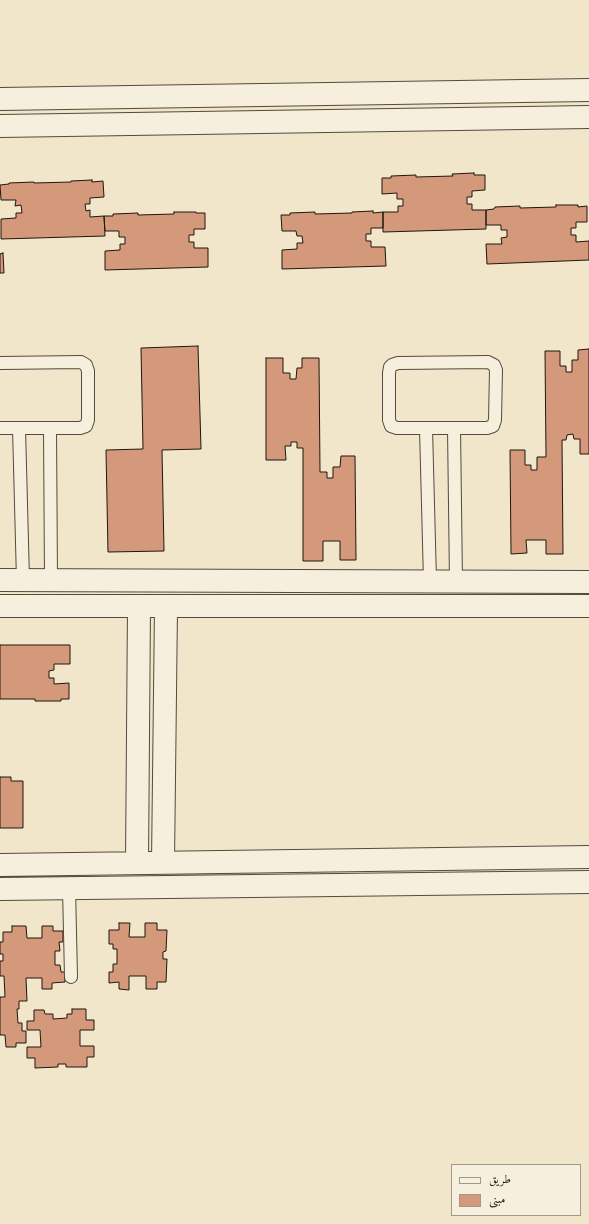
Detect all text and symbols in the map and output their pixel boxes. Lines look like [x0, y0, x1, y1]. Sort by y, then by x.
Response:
legend [451, 1164, 581, 1216]
text: طريق [489, 1171, 511, 1189]
text: مبنى [489, 1191, 505, 1209]

